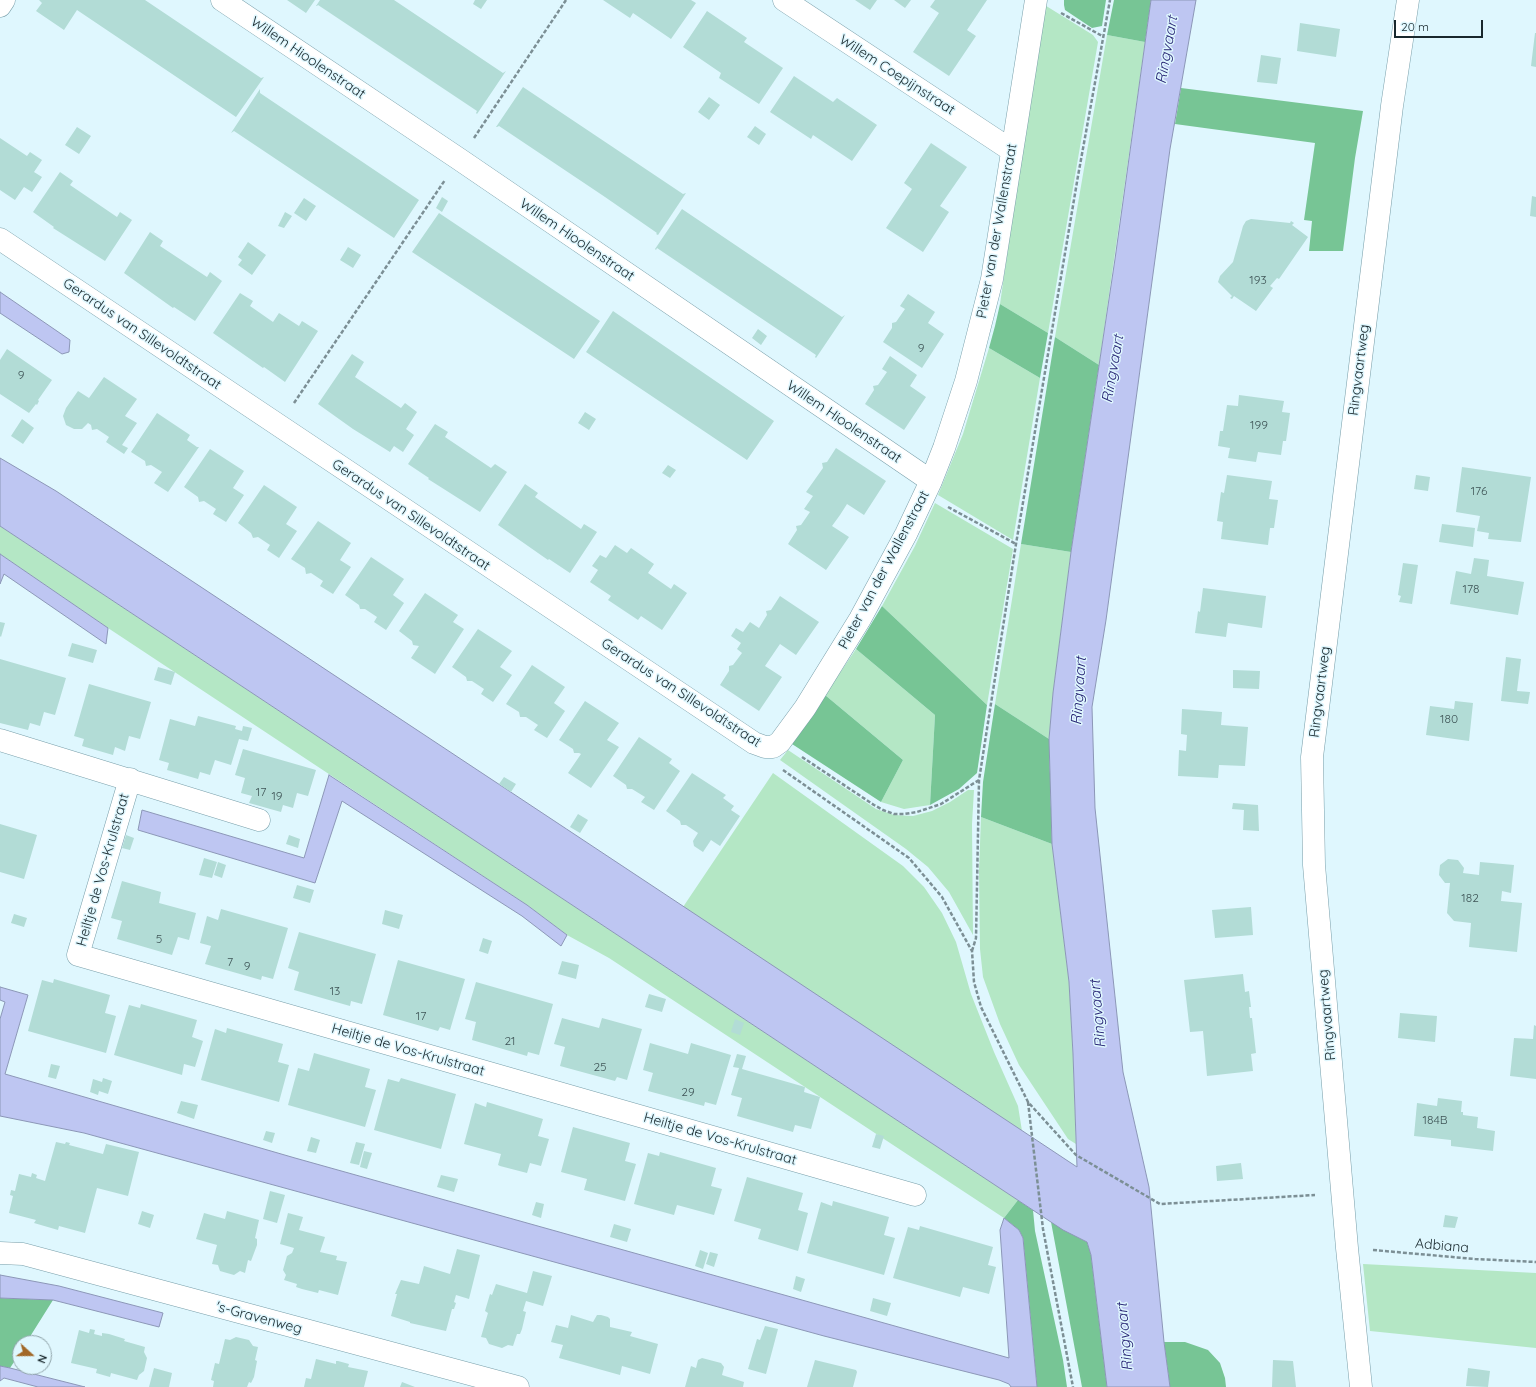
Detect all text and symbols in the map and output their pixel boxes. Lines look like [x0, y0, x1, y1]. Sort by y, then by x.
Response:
scale bar [1396, 12, 1485, 38]
street label: Willem Hioolenstraat [247, 13, 369, 103]
water label: Ringvaart [1152, 15, 1182, 85]
text: 20 m [1401, 19, 1429, 34]
street label: Willem Coepijnstraat [836, 31, 958, 119]
street label: Pieter van der Wallenstraat [973, 142, 1021, 320]
street label: Willem Hioolenstraat [516, 195, 638, 285]
house number: 193 [1249, 273, 1267, 287]
street label: Gerardus van Sillevoldtstraat [60, 275, 224, 393]
street label: Ringvaartweg [1345, 324, 1373, 416]
water label: Ringvaart [1098, 334, 1128, 404]
house number: 9 [918, 341, 924, 355]
house number: 9 [18, 368, 24, 382]
street label: Willem Hioolenstraat [783, 377, 905, 467]
house number: 199 [1250, 418, 1268, 432]
street label: Gerardus van Sillevoldtstraat [329, 456, 493, 574]
house number: 176 [1471, 484, 1487, 498]
street label: Pieter van der Wallenstraat [835, 488, 933, 652]
house number: 178 [1462, 582, 1480, 596]
street label: Gerardus van Sillevoldtstraat [598, 635, 764, 751]
street label: Ringvaartweg [1306, 646, 1334, 738]
water label: Ringvaart [1068, 656, 1090, 726]
house number: 180 [1440, 712, 1458, 726]
house number: 17 [256, 785, 266, 799]
house number: 19 [271, 789, 283, 803]
street label: Heiltje de Vos-Krulstraat [73, 792, 133, 948]
house number: 182 [1461, 891, 1479, 905]
house number: 5 [156, 932, 162, 946]
house number: 7 [227, 955, 233, 969]
house number: 9 [244, 959, 250, 973]
street label: Ringvaartweg [1315, 969, 1339, 1061]
water label: Ringvaart [1086, 979, 1110, 1049]
house number: 13 [330, 984, 340, 998]
house number: 17 [416, 1009, 426, 1023]
street label: Heiltje de Vos-Krulstraat [330, 1020, 486, 1080]
house number: 21 [504, 1034, 516, 1048]
house number: 25 [593, 1060, 607, 1074]
house number: 29 [681, 1085, 695, 1099]
street label: Heiltje de Vos-Krulstraat [642, 1109, 798, 1169]
house number: 184B [1422, 1113, 1448, 1127]
street label: Adbiana [1414, 1235, 1470, 1257]
street label: 's-Gravenweg [214, 1298, 304, 1338]
water label: Ringvaart [1113, 1302, 1137, 1372]
north arrow [12, 1335, 52, 1375]
text: N [34, 1353, 50, 1365]

